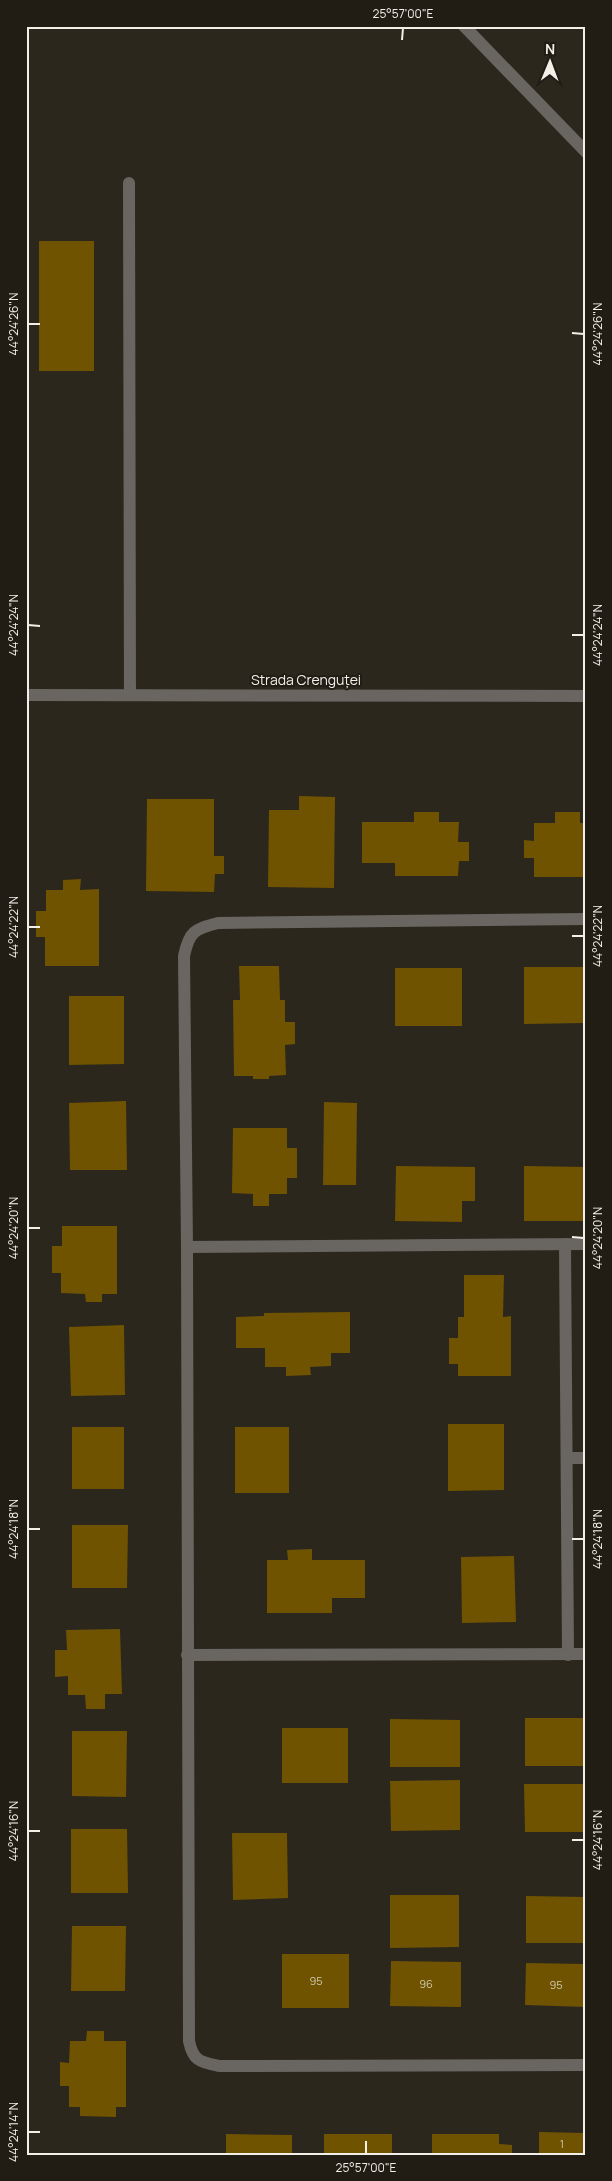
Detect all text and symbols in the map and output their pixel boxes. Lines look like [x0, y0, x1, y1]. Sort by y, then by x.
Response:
text: 25°57'00"E [373, 5, 434, 22]
north arrow [524, 38, 574, 88]
text: N [545, 39, 555, 58]
text: 44°24'26"N [5, 293, 22, 355]
text: 44°24'26"N [589, 303, 606, 365]
text: 44°24'24"N [5, 594, 22, 656]
text: 44°24'24"N [589, 604, 606, 666]
street label: Strada Crenguței [251, 670, 361, 689]
text: 44°24'22"N [5, 896, 22, 958]
text: 44°24'22"N [589, 905, 606, 967]
text: 44°24'20"N [5, 1197, 22, 1259]
text: 44°24'20"N [589, 1207, 606, 1269]
text: 44°24'18"N [5, 1499, 22, 1559]
text: 44°24'18"N [589, 1509, 606, 1569]
text: 44°24'16"N [5, 1801, 22, 1861]
text: 44°24'16"N [589, 1810, 606, 1870]
house number: 95 [309, 1973, 323, 1988]
house number: 96 [419, 1976, 433, 1991]
house number: 95 [549, 1977, 563, 1992]
text: 44°24'14"N [5, 2102, 22, 2162]
house number: 1 [560, 2136, 564, 2151]
text: 25°57'00"E [336, 2159, 397, 2176]

